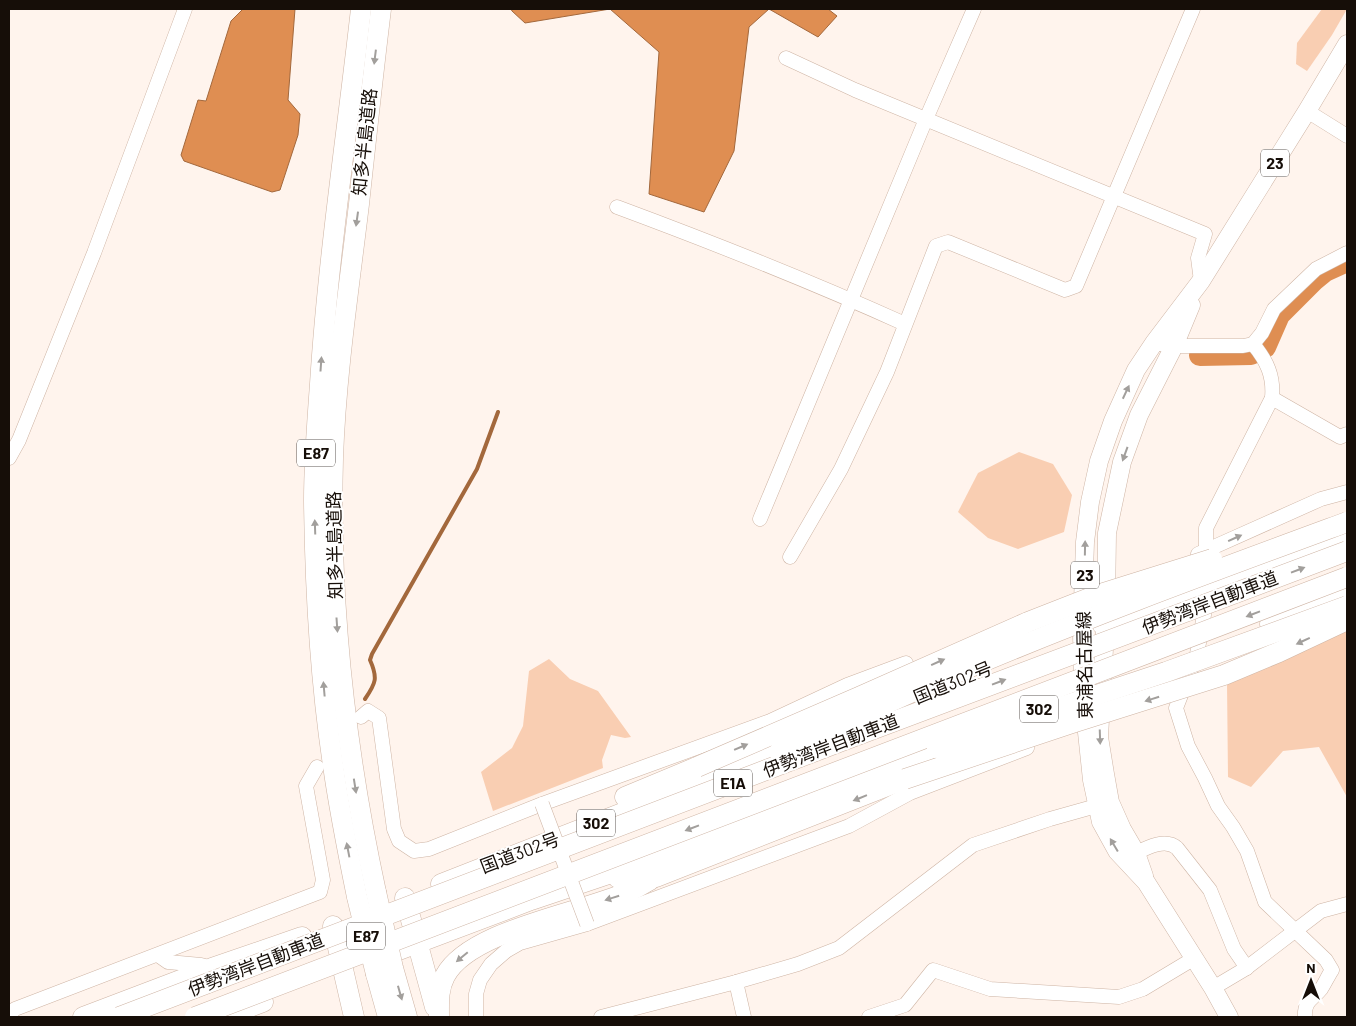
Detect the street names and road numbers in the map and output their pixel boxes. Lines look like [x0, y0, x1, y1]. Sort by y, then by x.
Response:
street label: 知多半島道路 [347, 87, 381, 197]
road number: 23 [1261, 150, 1289, 177]
road number: E87 [297, 439, 335, 466]
street label: 知多半島道路 [322, 491, 346, 599]
road number: 23 [1071, 562, 1099, 588]
street label: 伊勢湾岸自動車道 [1138, 566, 1281, 638]
street label: 東浦名古屋線 [1072, 611, 1096, 719]
street label: 国道302号 [910, 656, 995, 708]
road number: 302 [1020, 696, 1058, 722]
street label: 伊勢湾岸自動車道 [759, 709, 902, 781]
road number: E1A [714, 770, 752, 796]
road number: 302 [577, 810, 615, 836]
street label: 国道302号 [477, 827, 562, 877]
road number: E87 [347, 922, 385, 949]
street label: 伊勢湾岸自動車道 [184, 928, 327, 1000]

